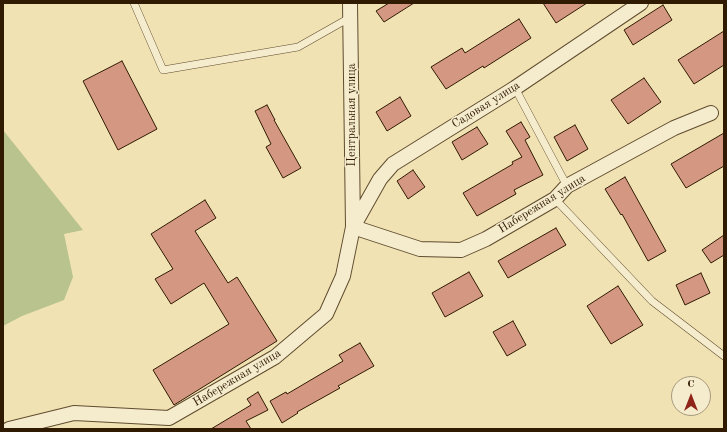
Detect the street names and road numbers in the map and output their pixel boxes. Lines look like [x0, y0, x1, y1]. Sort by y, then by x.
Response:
street label: Центральная улица [345, 63, 359, 167]
street label: Садовая улица [449, 78, 523, 132]
street label: Набережная улица [496, 171, 588, 237]
street label: Набережная улица [190, 346, 284, 410]

